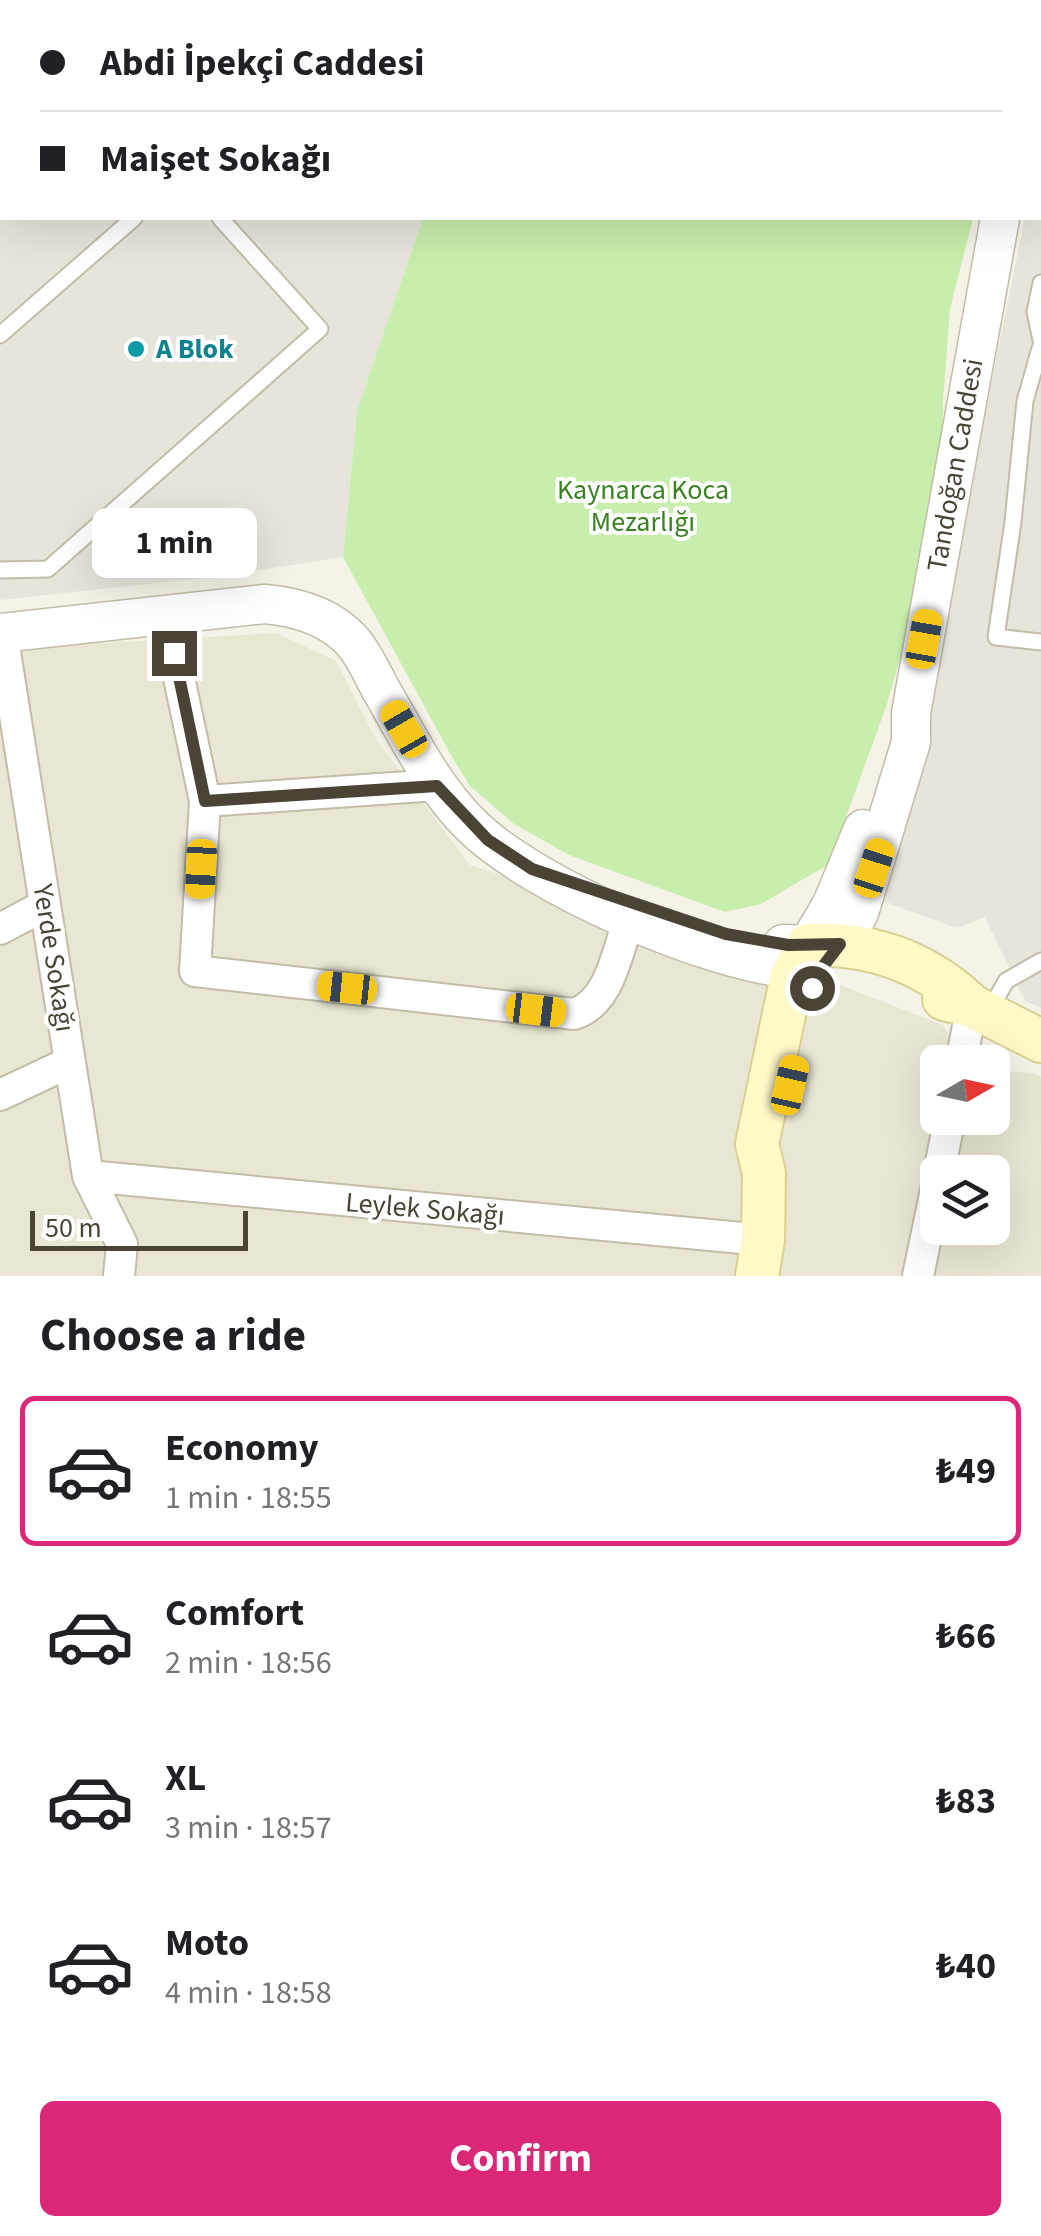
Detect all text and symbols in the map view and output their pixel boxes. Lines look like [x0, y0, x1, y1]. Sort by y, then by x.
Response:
text: Abdi İpekçi Caddesi [100, 36, 425, 90]
text: Maişet Sokağı [100, 132, 331, 186]
place label: A Blok [155, 329, 234, 369]
marker: A Blok [125, 338, 147, 360]
street label: Tandoğan Caddesi [917, 355, 993, 575]
park label: Kaynarca Koca Mezarlığı [557, 470, 729, 542]
callout: 1 min [91, 508, 256, 578]
text: 1 min [136, 520, 213, 566]
car [904, 607, 944, 671]
route end [152, 631, 197, 676]
car [376, 696, 432, 762]
car [850, 835, 898, 901]
car [184, 838, 218, 900]
street label: Yerde Sokağı [22, 880, 85, 1035]
route start [790, 966, 835, 1011]
car [316, 970, 378, 1006]
car [504, 991, 568, 1029]
north arrow [920, 1045, 1010, 1135]
map controls [920, 1045, 1010, 1245]
car [769, 1052, 811, 1118]
button: layers [920, 1155, 1010, 1245]
street label: Leylek Sokağı [344, 1182, 506, 1236]
scale bar [30, 1206, 248, 1250]
text: 50 m [45, 1208, 102, 1248]
text: Choose a ride [40, 1304, 306, 1368]
text: Economy [165, 1421, 318, 1475]
icon: car [45, 1426, 135, 1516]
text: ₺49 [936, 1444, 996, 1498]
text: 1 min · 18:55 [165, 1475, 332, 1521]
text: Comfort [165, 1586, 304, 1640]
icon: car [45, 1591, 135, 1681]
text: ₺66 [936, 1609, 996, 1663]
text: 2 min · 18:56 [165, 1640, 332, 1686]
text: XL [165, 1751, 206, 1805]
icon: car [45, 1756, 135, 1846]
text: ₺83 [936, 1774, 996, 1828]
text: 3 min · 18:57 [165, 1805, 332, 1851]
text: Moto [165, 1916, 249, 1970]
icon: car [45, 1921, 135, 2011]
text: ₺40 [936, 1939, 996, 1993]
text: 4 min · 18:58 [165, 1970, 332, 2016]
button: Confirm [40, 2101, 1001, 2216]

